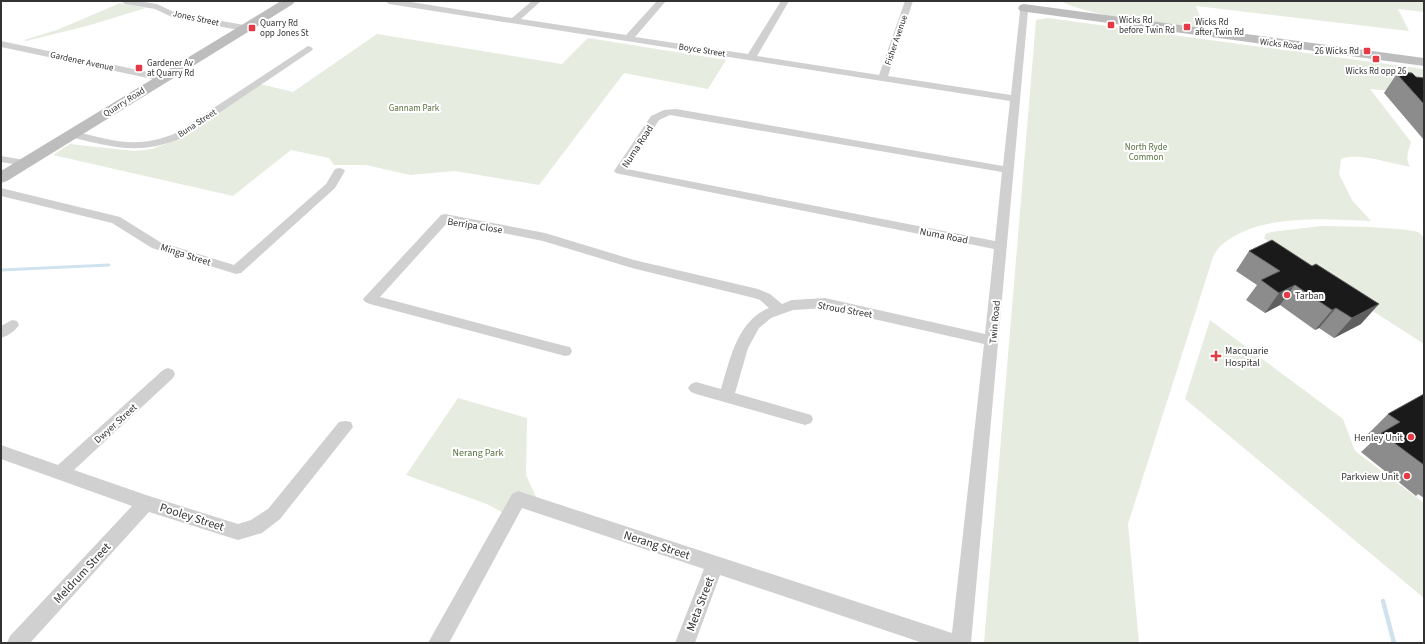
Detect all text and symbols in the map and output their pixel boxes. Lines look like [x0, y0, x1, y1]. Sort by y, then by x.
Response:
street label: Jones Street [172, 7, 220, 30]
street label: Fisher Avenue [882, 13, 911, 67]
place label: Wicks Rd before Twin Rd [1119, 14, 1175, 37]
place label: Wicks Rd after Twin Rd [1195, 16, 1244, 39]
place label: Quarry Rd opp Jones St [260, 17, 308, 40]
marker: Wicks Rd before Twin Rd [1106, 20, 1116, 30]
marker: Wicks Rd after Twin Rd [1182, 22, 1192, 32]
marker: Quarry Rd opp Jones St [247, 23, 257, 33]
street label: Wicks Road [1259, 35, 1303, 54]
street label: Boyce Street [678, 40, 726, 61]
place label: 26 Wicks Rd [1315, 45, 1359, 58]
marker: 26 Wicks Rd [1362, 46, 1372, 56]
street label: Gardener Avenue [49, 48, 115, 75]
marker: Wicks Rd opp 26 [1371, 54, 1381, 64]
place label: Gardener Av at Quarry Rd [147, 57, 194, 80]
marker: Gardener Av at Quarry Rd [134, 63, 144, 73]
place label: Wicks Rd opp 26 [1346, 65, 1407, 78]
street label: Quarry Road [101, 84, 148, 120]
park label: Gannam Park [389, 102, 440, 115]
street label: Buna Street [175, 106, 219, 141]
street label: Numa Road [619, 122, 657, 171]
park label: North Ryde Common [1125, 141, 1168, 164]
street label: Berripa Close [446, 215, 503, 237]
street label: Numa Road [919, 224, 969, 247]
street label: Minga Street [159, 240, 213, 270]
place label: Tarban [1295, 289, 1324, 303]
marker: Tarban [1282, 290, 1292, 300]
street label: Stroud Street [816, 298, 874, 322]
street label: Twin Road [986, 300, 1004, 344]
place label: Macquarie Hospital [1225, 344, 1269, 370]
marker: Macquarie Hospital [1210, 350, 1222, 362]
street label: Dwyer Street [91, 400, 141, 447]
place label: Henley Unit [1354, 431, 1404, 445]
marker: Henley Unit [1406, 432, 1416, 442]
park label: Nerang Park [453, 446, 503, 460]
place label: Parkview Unit [1341, 470, 1400, 484]
marker: Parkview Unit [1402, 471, 1412, 481]
street label: Pooley Street [158, 499, 226, 536]
street label: Nerang Street [622, 527, 692, 564]
street label: Meldrum Street [50, 539, 115, 607]
street label: Meta Street [682, 575, 719, 634]

